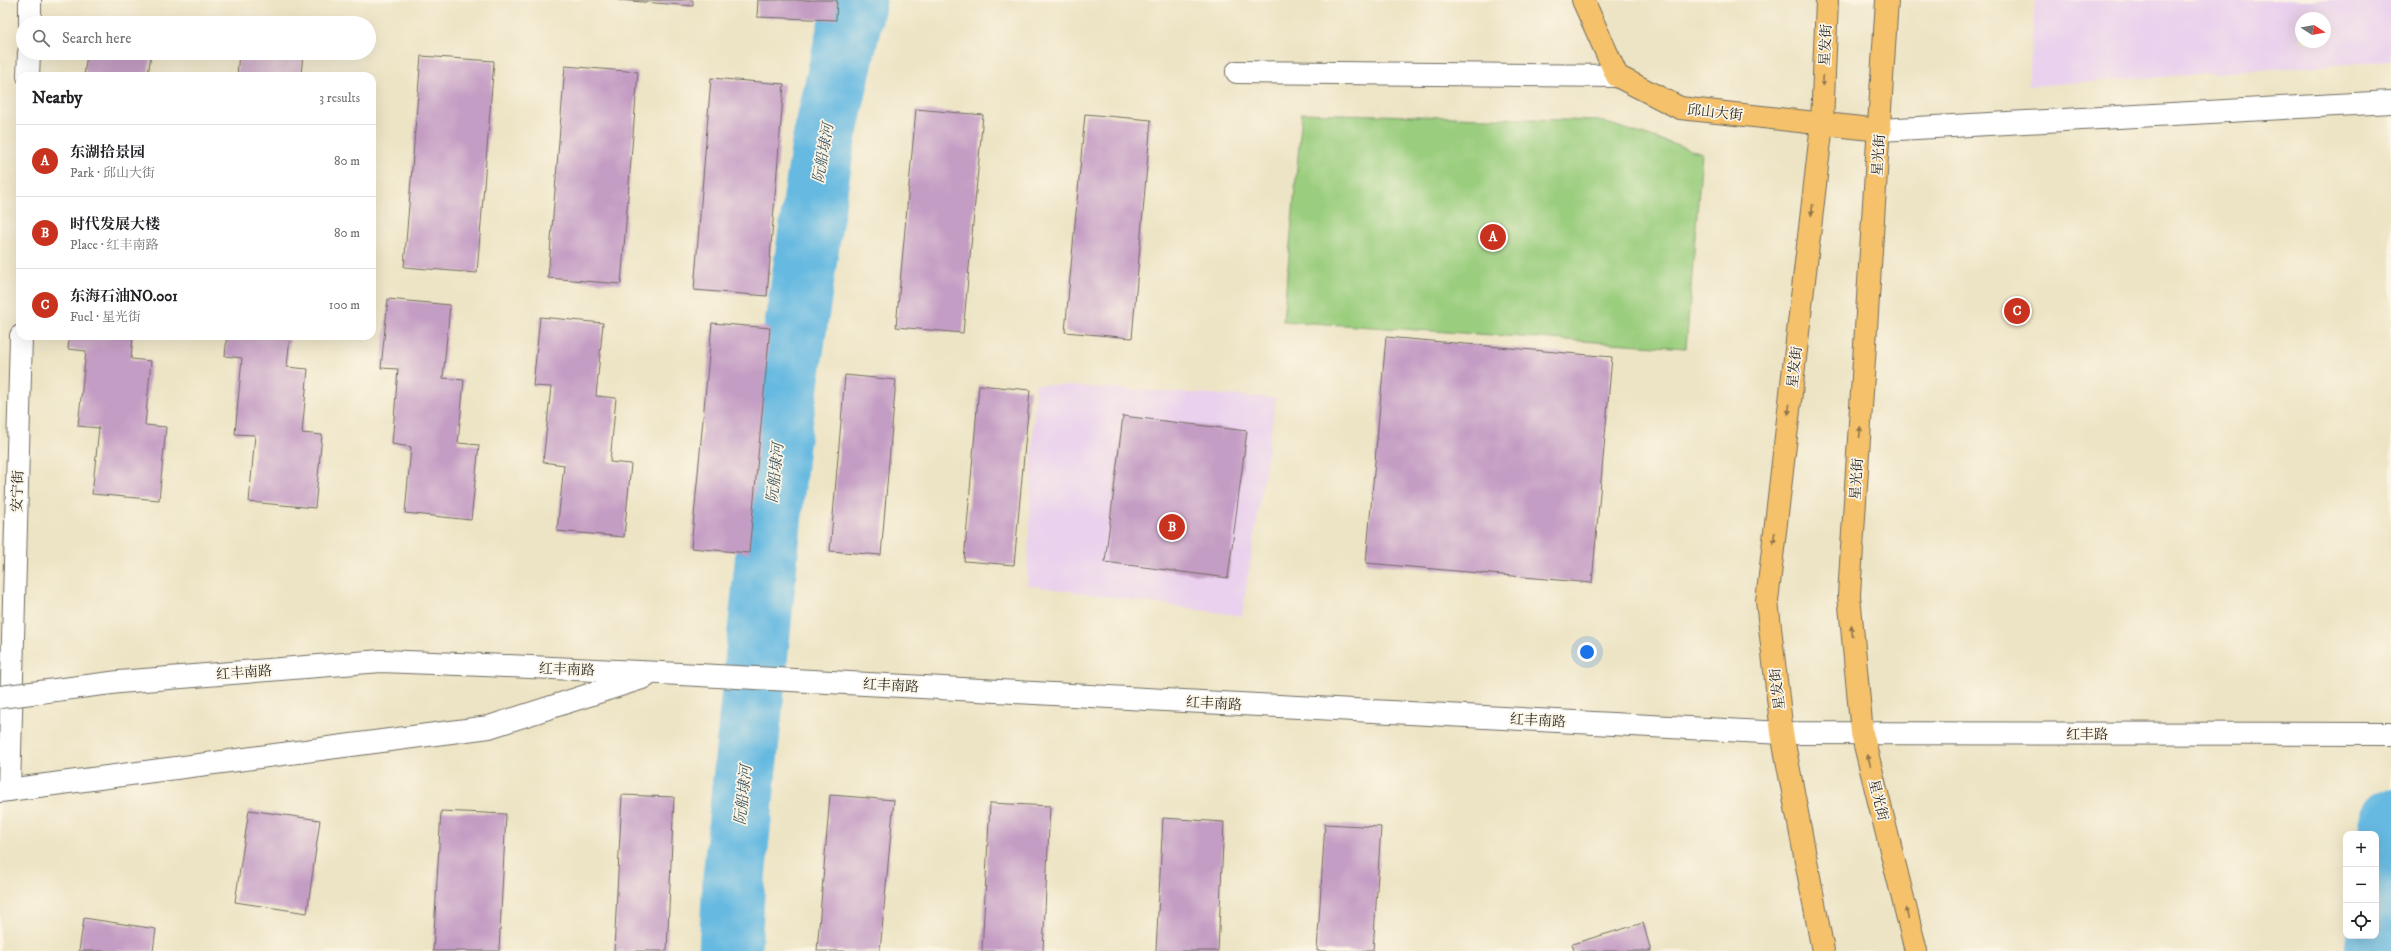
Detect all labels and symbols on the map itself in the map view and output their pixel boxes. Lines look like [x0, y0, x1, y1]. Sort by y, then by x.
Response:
north arrow [2295, 12, 2331, 48]
street label: 星发街 [1816, 24, 1836, 66]
one-way arrow [1820, 75, 1827, 87]
street label: 邱山大街 [1686, 101, 1744, 125]
water label: 阮船埭河 [809, 119, 839, 184]
street label: 星光街 [1869, 133, 1889, 177]
one-way arrow [1809, 204, 1815, 216]
pin: A [1480, 222, 1506, 252]
pin: C [2004, 296, 2030, 326]
street label: 星发街 [1784, 345, 1806, 389]
one-way arrow [1786, 403, 1792, 415]
one-way arrow [1856, 426, 1863, 438]
water label: 阮船埭河 [763, 439, 788, 504]
street label: 星光街 [1847, 457, 1867, 501]
street label: 安宁街 [8, 470, 28, 512]
pin: B [1159, 512, 1185, 542]
one-way arrow [1771, 532, 1777, 544]
one-way arrow [1849, 625, 1856, 637]
your location [1577, 642, 1597, 662]
street label: 红丰南路 [539, 660, 595, 680]
street label: 红丰南路 [216, 662, 273, 684]
street label: 星发街 [1767, 667, 1789, 711]
street label: 红丰南路 [863, 676, 919, 696]
street label: 红丰南路 [1186, 694, 1242, 714]
street label: 红丰南路 [1510, 711, 1566, 731]
street label: 红丰路 [2066, 726, 2108, 744]
one-way arrow [1866, 754, 1872, 766]
water label: 阮船埭河 [731, 761, 756, 826]
street label: 星光街 [1864, 778, 1892, 823]
one-way arrow [1903, 907, 1909, 919]

